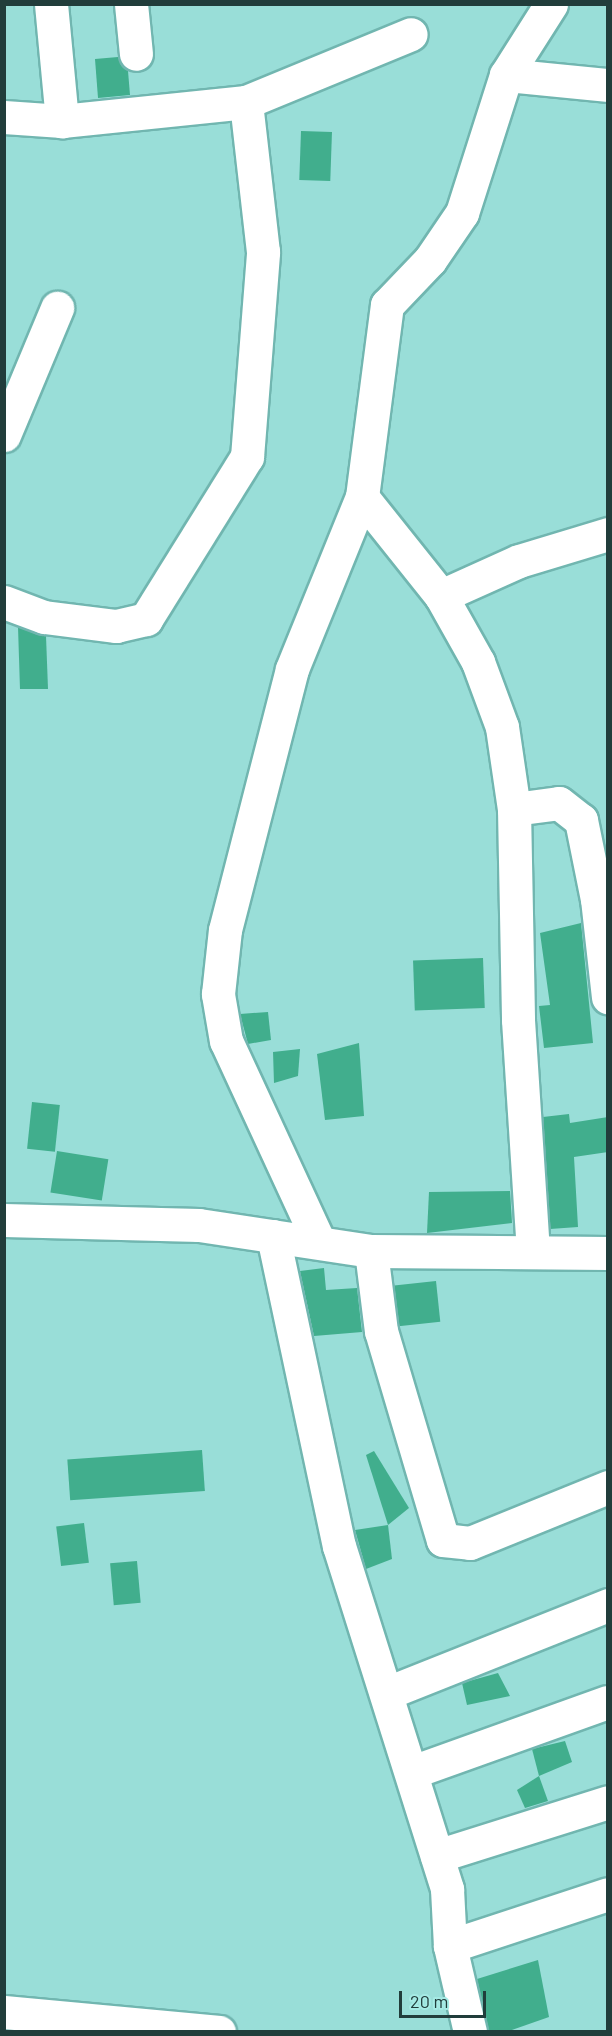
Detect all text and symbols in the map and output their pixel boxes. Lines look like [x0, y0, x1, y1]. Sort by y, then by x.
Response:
scale bar [402, 1979, 489, 2017]
text: 20 m [410, 1990, 448, 2012]

